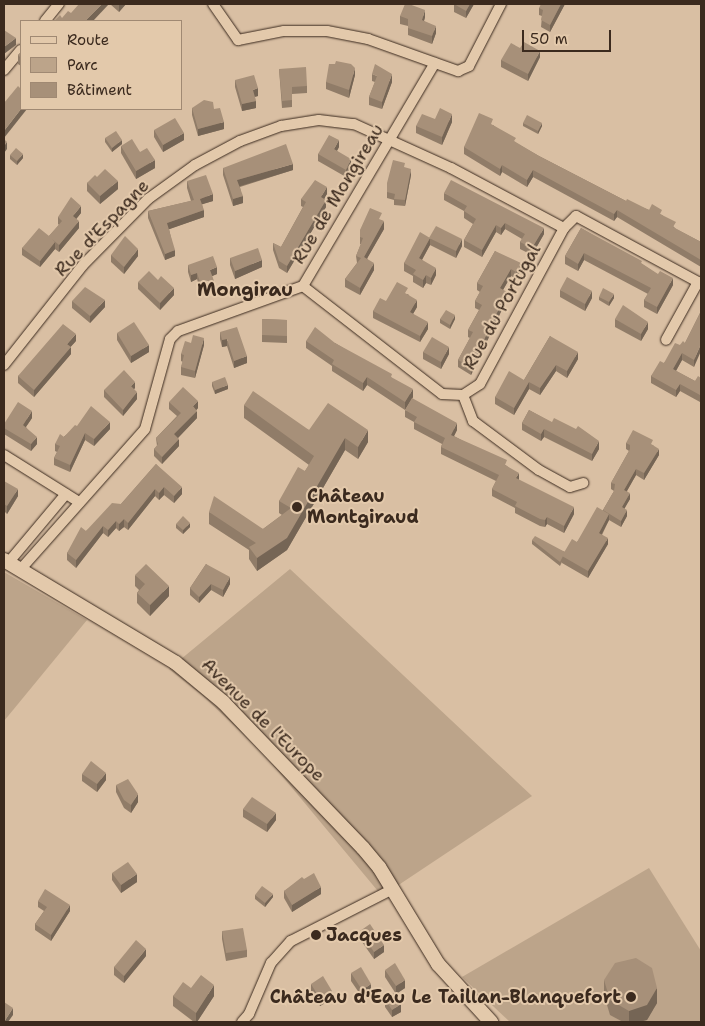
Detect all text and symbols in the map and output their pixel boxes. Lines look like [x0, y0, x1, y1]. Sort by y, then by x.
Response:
legend [20, 20, 182, 110]
scale bar [525, 20, 614, 52]
text: 50 m [530, 29, 568, 49]
text: Route [67, 30, 109, 50]
text: Parc [67, 55, 98, 75]
text: Bâtiment [67, 80, 132, 100]
street label: Rue de Mongireau [288, 120, 388, 268]
street label: Rue d'Espagne [50, 175, 154, 281]
street label: Rue du Portugal [459, 240, 545, 374]
district label: Mongirau [197, 279, 293, 301]
place label: Château Montgiraud [307, 486, 419, 528]
marker: Château Montgiraud [291, 501, 303, 513]
street label: Avenue de l'Europe [197, 654, 329, 786]
place label: Jacques [326, 924, 402, 946]
marker: Jacques [310, 929, 322, 941]
place label: Château d'Eau Le Taillan-Blanquefort [270, 986, 621, 1008]
marker: Château d'Eau Le Taillan-Blanquefort [625, 991, 637, 1003]

